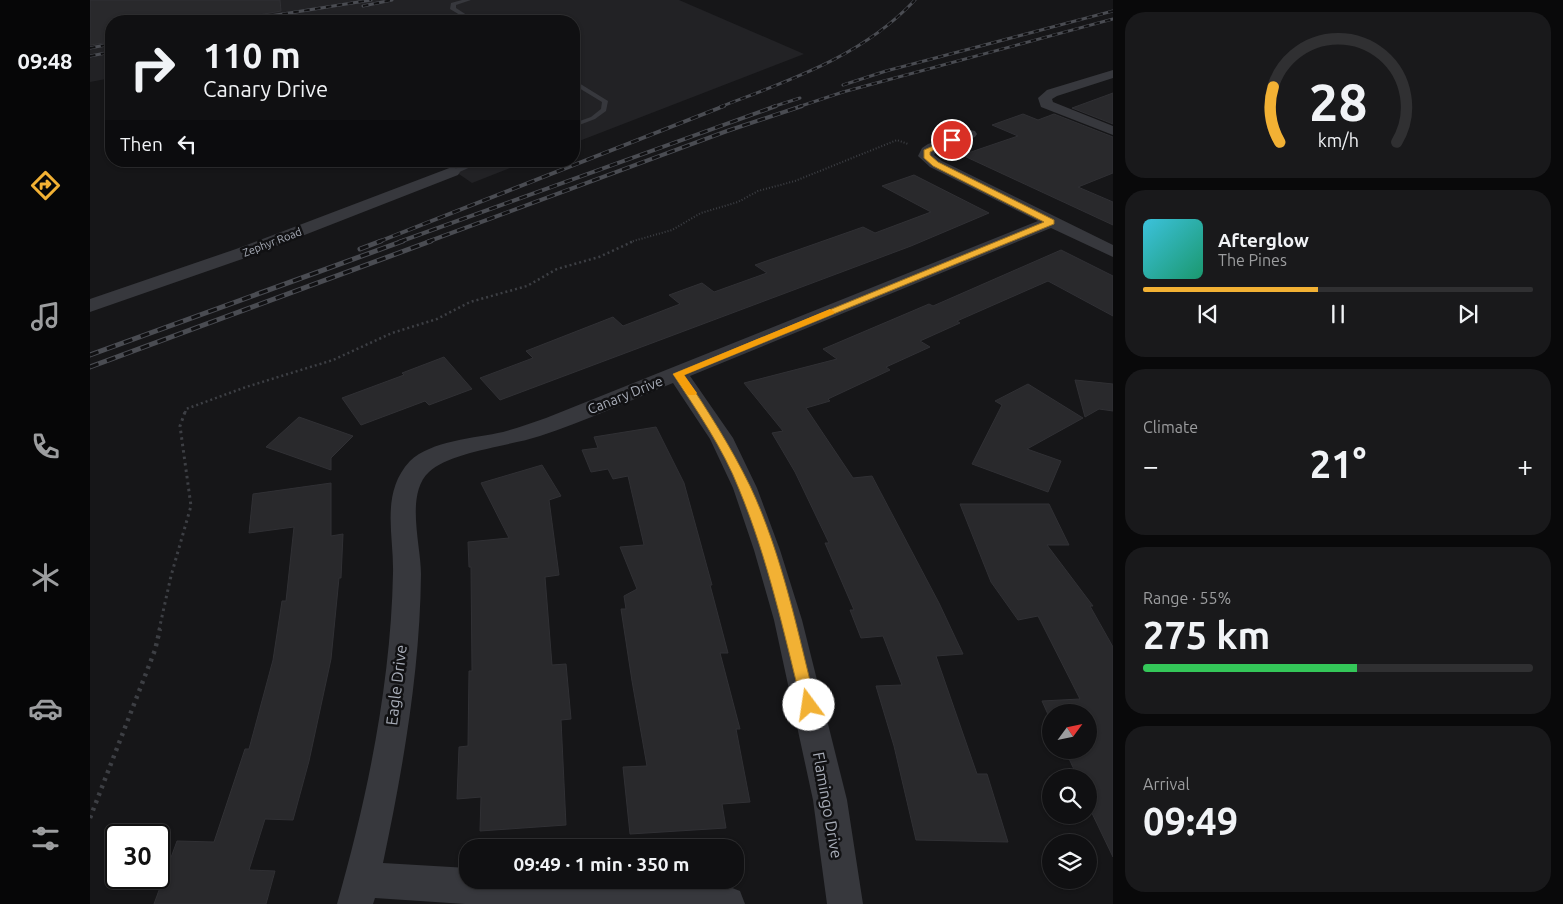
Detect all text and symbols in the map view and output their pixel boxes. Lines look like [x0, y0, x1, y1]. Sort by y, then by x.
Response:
icon: right [120, 35, 185, 100]
text: 110 m [203, 35, 301, 75]
text: 09:48 [17, 48, 73, 73]
text: 28 [1309, 73, 1367, 131]
text: Canary Drive [203, 76, 328, 101]
pin [931, 119, 973, 161]
icon: arrive [938, 126, 966, 154]
icon: left [173, 130, 201, 158]
text: km/h [1317, 130, 1359, 150]
text: Then [120, 133, 163, 155]
icon: directions [28, 168, 63, 203]
street label: Zephyr Road [241, 225, 303, 259]
text: Afterglow [1218, 229, 1309, 251]
text: The Pines [1218, 251, 1287, 269]
icon: music [28, 299, 63, 334]
icon: previous [1194, 300, 1222, 328]
icon: pause [1324, 300, 1352, 328]
icon: next [1454, 300, 1482, 328]
street label: Canary Drive [585, 373, 665, 417]
text: Climate [1143, 418, 1198, 436]
icon: phone [28, 429, 63, 464]
text: 21° [1310, 443, 1366, 485]
text: − [1143, 450, 1159, 481]
text: + [1517, 450, 1533, 481]
icon: climate [28, 560, 63, 595]
text: Range · 55% [1143, 589, 1231, 607]
text: 275 km [1143, 614, 1270, 656]
street label: Eagle Drive [382, 644, 410, 726]
position arrow [782, 678, 834, 730]
icon: car [28, 691, 63, 726]
north arrow [1042, 704, 1098, 759]
map controls [1042, 704, 1097, 889]
street label: Flamingo Drive [810, 750, 846, 860]
button: search [1042, 769, 1097, 824]
text: Arrival [1143, 775, 1190, 793]
text: 09:49 [1143, 800, 1238, 842]
icon: filters [28, 821, 63, 856]
speed limit sign: 30 [105, 824, 170, 889]
button: layers [1042, 834, 1097, 889]
text: 09:49 · 1 min · 350 m [514, 853, 689, 875]

